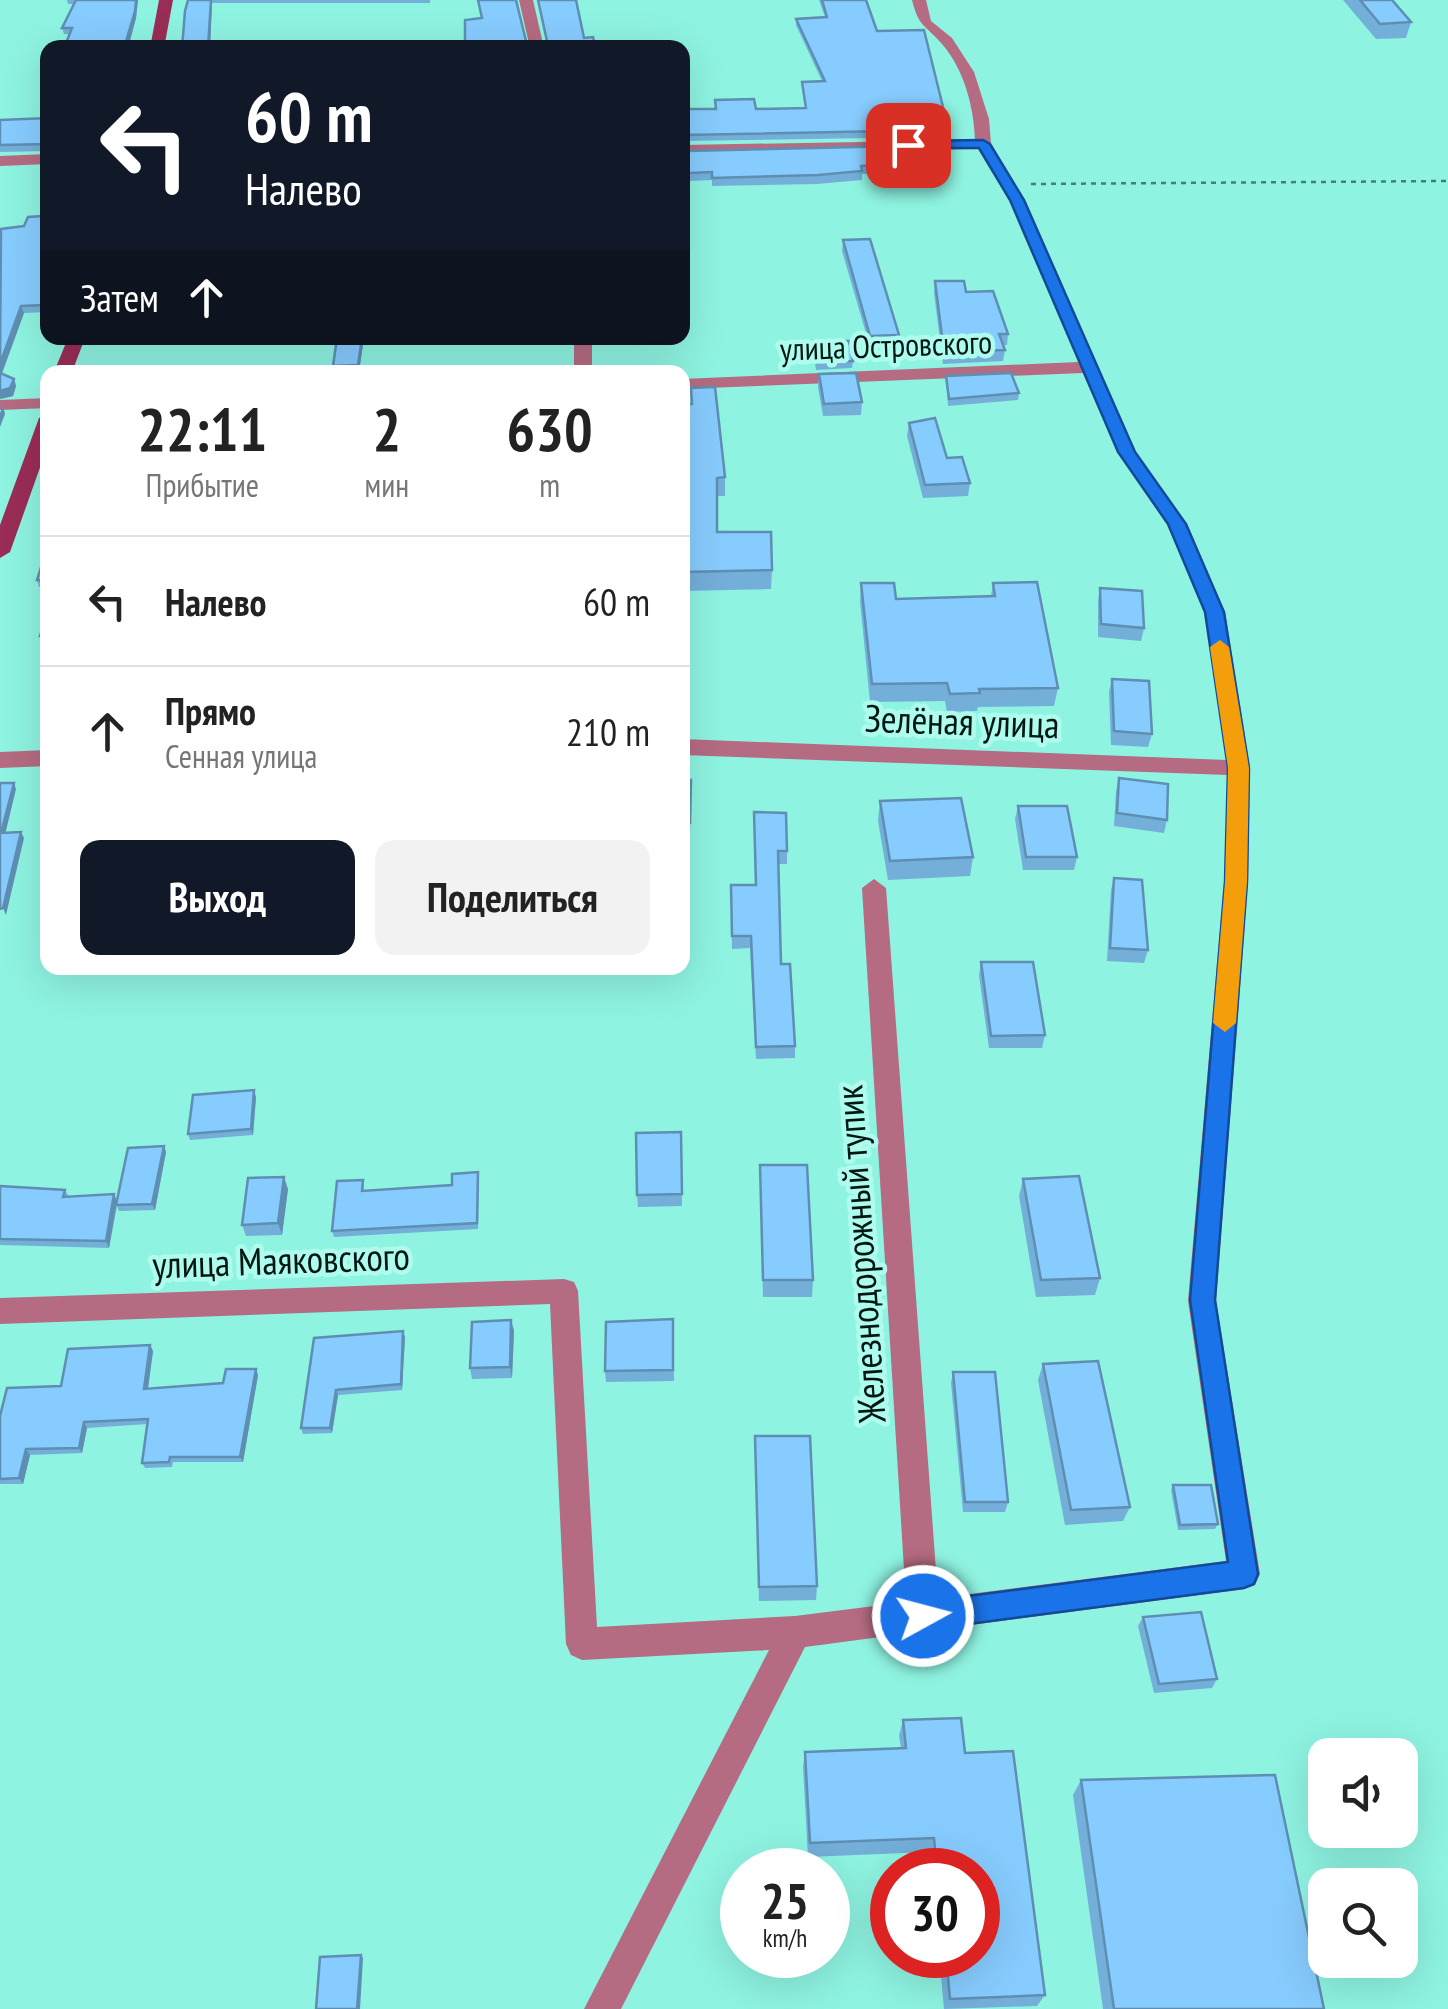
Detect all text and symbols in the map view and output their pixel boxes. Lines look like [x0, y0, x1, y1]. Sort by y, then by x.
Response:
text: 60 m [245, 71, 373, 161]
icon: left [80, 80, 210, 210]
pin [866, 103, 951, 188]
icon: arrive [881, 118, 936, 173]
text: Налево [245, 159, 362, 217]
icon: ahead [179, 270, 234, 325]
text: Затем [80, 273, 159, 322]
street label: улица Островского [779, 320, 993, 370]
text: 22:11 [137, 390, 267, 468]
text: 2 [373, 390, 401, 468]
text: 630 [507, 390, 593, 468]
text: Прибытие [146, 464, 259, 506]
text: мин [365, 464, 409, 506]
text: m [539, 464, 560, 506]
icon: left [80, 574, 135, 629]
text: Налево [165, 577, 266, 626]
text: 60 m [583, 577, 650, 626]
text: Прямо [165, 686, 256, 735]
street label: Зелёная улица [864, 693, 1060, 748]
icon: ahead [80, 704, 135, 759]
text: 210 m [566, 707, 650, 756]
text: Сенная улица [165, 735, 317, 777]
button: Выход [80, 840, 355, 955]
button: Поделиться [375, 840, 650, 955]
street label: Железнодорожный тупик [823, 1083, 896, 1426]
street label: улица Маяковского [151, 1231, 411, 1288]
position arrow [871, 1564, 975, 1668]
map controls [1308, 1738, 1418, 1978]
button: sound [1308, 1738, 1418, 1848]
speed limit sign: 30 [870, 1848, 1000, 1978]
text: 25 [761, 1868, 809, 1933]
button: search [1308, 1868, 1418, 1978]
text: km/h [763, 1922, 807, 1954]

